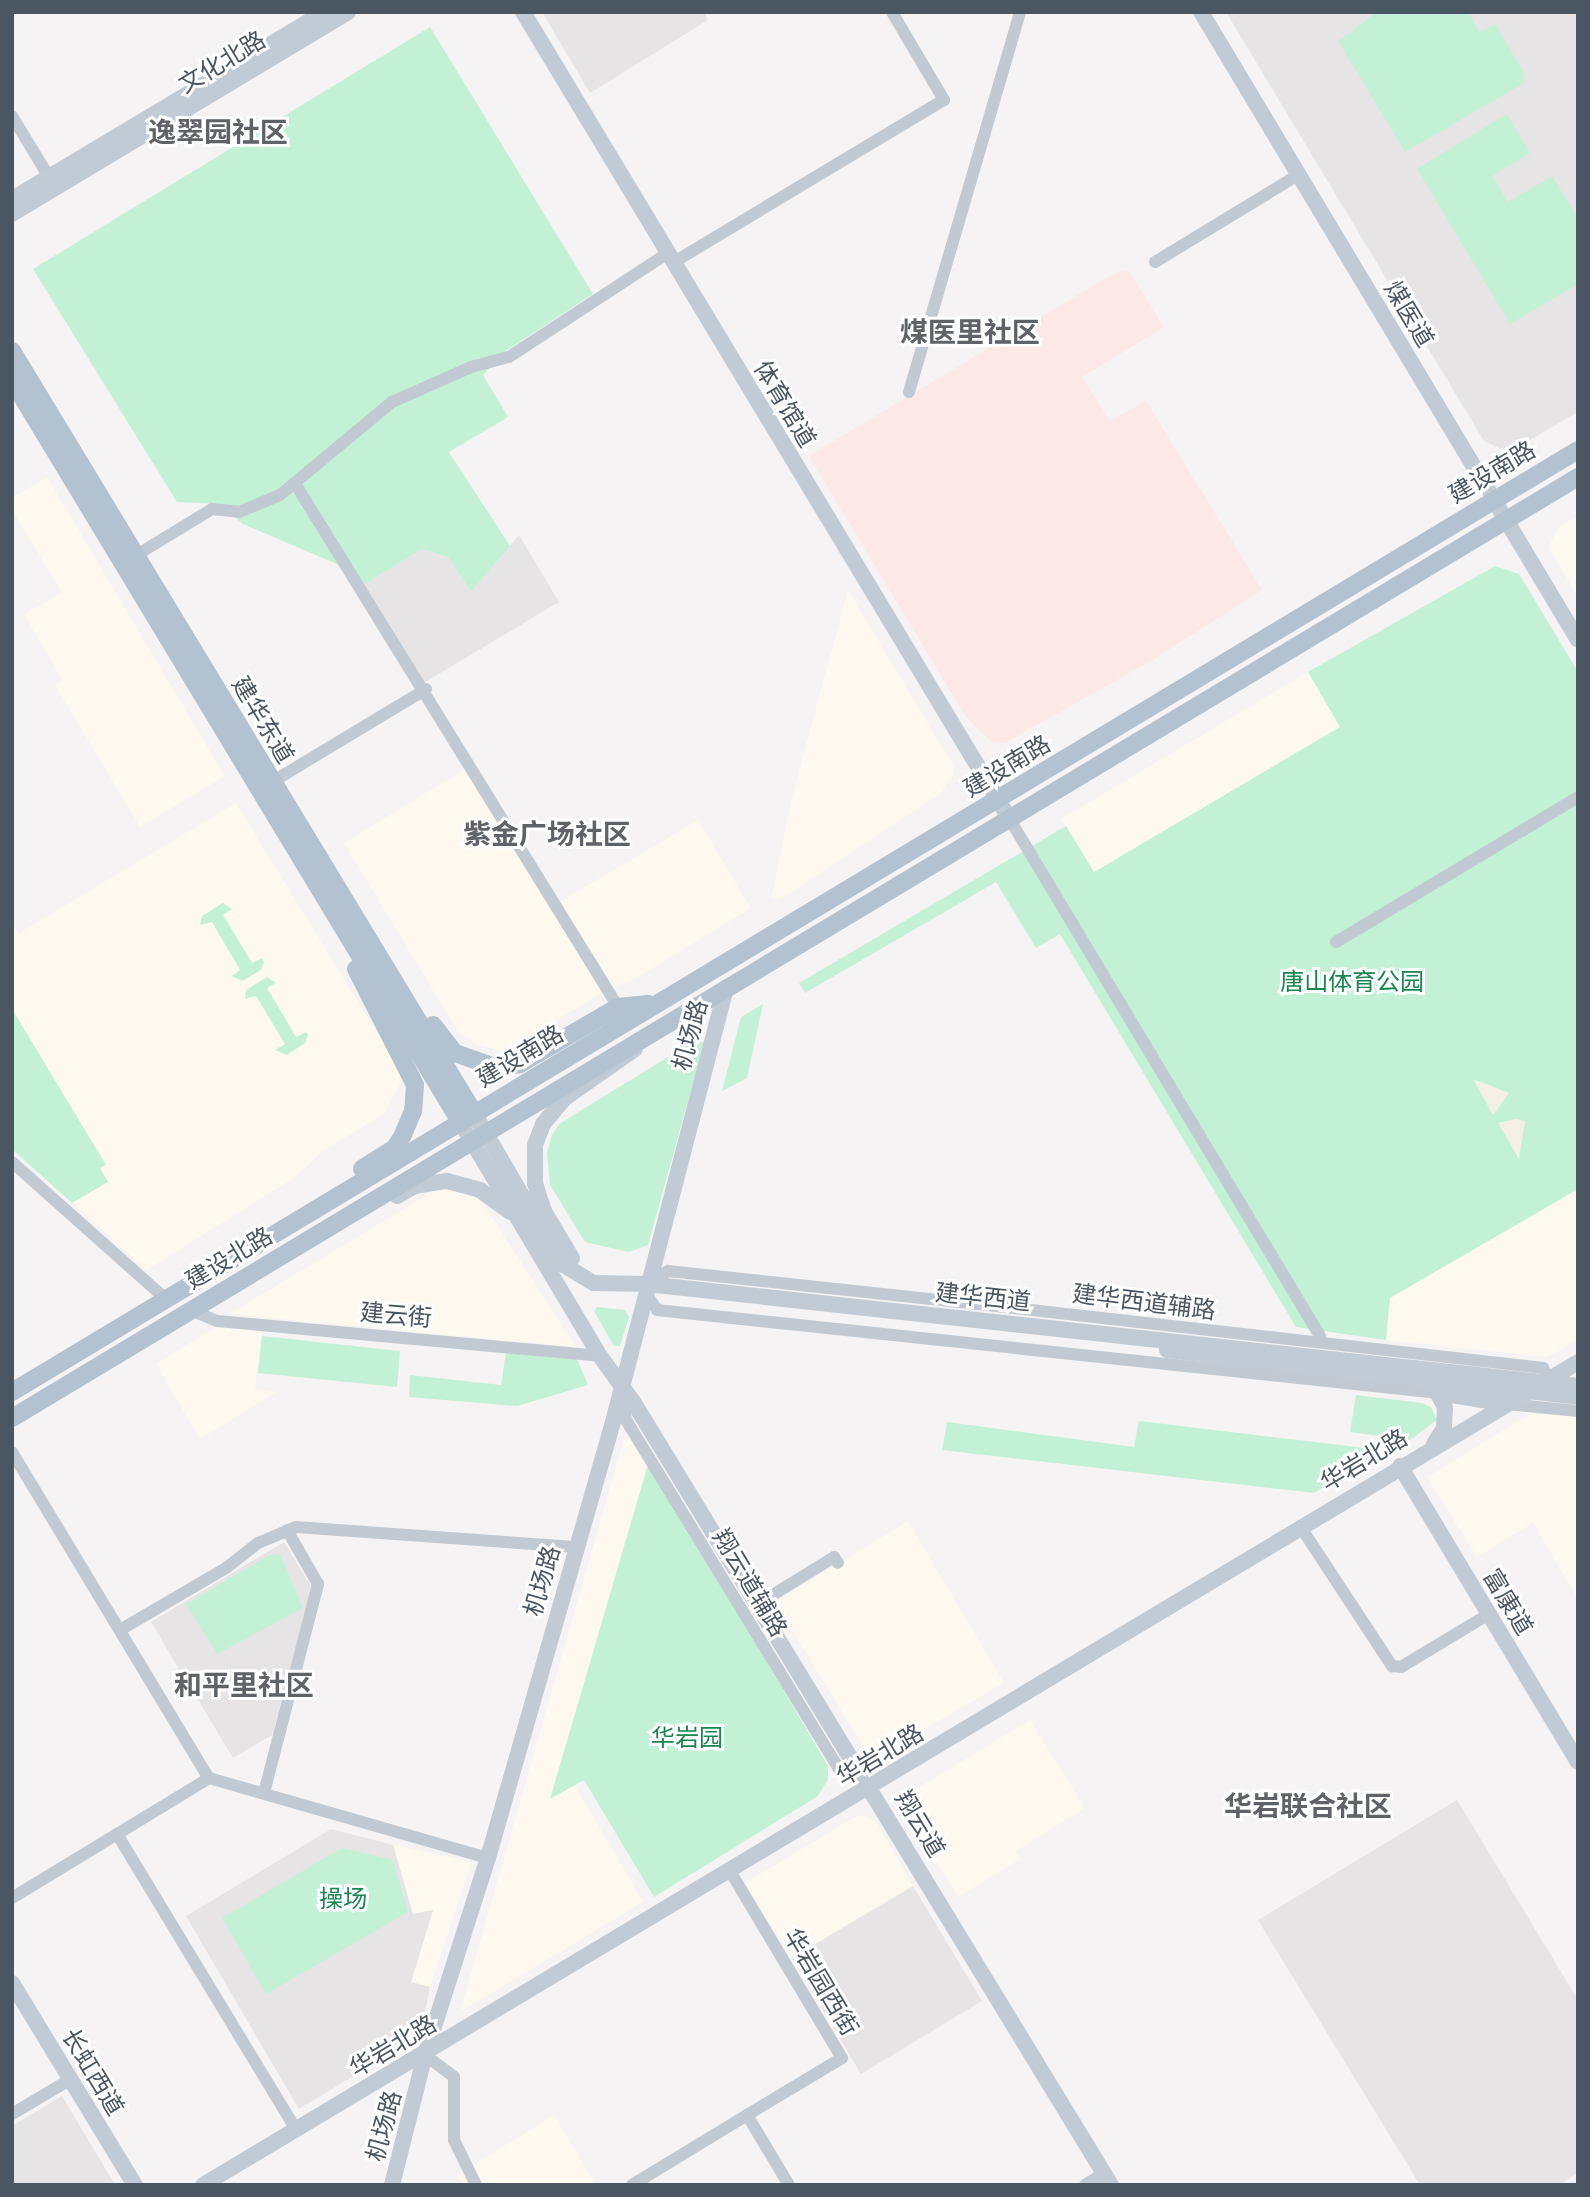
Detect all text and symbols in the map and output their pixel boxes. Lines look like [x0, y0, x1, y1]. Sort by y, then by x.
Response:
street label: 文化北路 [173, 25, 271, 99]
district label: 逸翠园社区 [148, 115, 288, 149]
street label: 煤医道 [1378, 276, 1440, 352]
district label: 煤医里社区 [900, 315, 1040, 349]
street label: 体育馆道 [748, 355, 822, 453]
street label: 建设南路 [1443, 435, 1541, 509]
street label: 建华东道 [226, 671, 300, 769]
street label: 建设南路 [958, 729, 1056, 803]
district label: 紫金广场社区 [463, 817, 631, 851]
park label: 唐山体育公园 [1280, 968, 1424, 996]
street label: 机场路 [667, 996, 713, 1074]
street label: 建设南路 [471, 1019, 569, 1093]
street label: 建设北路 [180, 1221, 278, 1295]
street label: 建华西道 [934, 1278, 1032, 1316]
street label: 建华西道辅路 [1071, 1279, 1217, 1325]
street label: 建云街 [359, 1298, 433, 1332]
street label: 华岩北路 [1315, 1423, 1413, 1497]
street label: 翔云道辅路 [707, 1524, 793, 1642]
street label: 机场路 [518, 1542, 566, 1620]
street label: 富康道 [1477, 1564, 1539, 1640]
district label: 和平里社区 [174, 1668, 314, 1702]
street label: 华岩北路 [831, 1718, 929, 1792]
park label: 华岩园 [651, 1724, 723, 1752]
street label: 翔云道 [889, 1786, 951, 1862]
district label: 华岩联合社区 [1224, 1789, 1392, 1823]
park label: 操场 [319, 1885, 367, 1913]
street label: 华岩园西街 [778, 1923, 864, 2041]
street label: 华岩北路 [344, 2009, 442, 2083]
street label: 长虹西道 [56, 2023, 130, 2121]
street label: 机场路 [361, 2087, 407, 2165]

